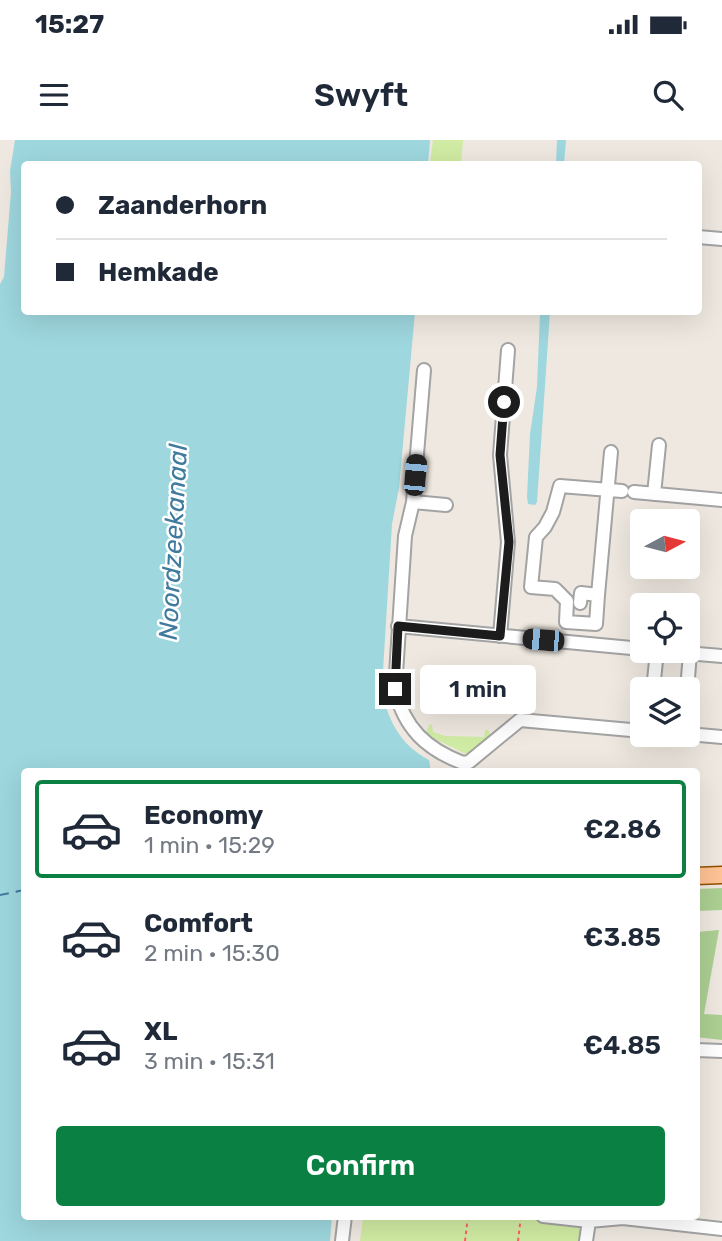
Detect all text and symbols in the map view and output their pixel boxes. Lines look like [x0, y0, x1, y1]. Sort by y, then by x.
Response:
text: 15:27 [35, 9, 104, 40]
icon: menu [35, 76, 73, 114]
text: Swyft [314, 76, 408, 114]
icon: search [649, 76, 687, 114]
text: Zaanderhorn [98, 190, 267, 221]
text: Hemkade [98, 257, 219, 288]
route start [488, 386, 520, 418]
water label: Noordzeekanaal [153, 443, 194, 641]
car [403, 453, 428, 497]
north arrow [630, 509, 700, 579]
map controls [630, 509, 700, 747]
button: locate [630, 593, 700, 663]
car [522, 628, 565, 652]
callout: 1 min [420, 664, 535, 714]
route end [379, 673, 411, 705]
text: 1 min [449, 675, 507, 703]
button: layers [630, 677, 700, 747]
icon: car [60, 798, 123, 861]
text: Economy [144, 800, 263, 831]
text: €2.86 [583, 814, 661, 845]
text: 1 min · 15:29 [144, 831, 275, 859]
icon: car [60, 906, 123, 969]
text: Comfort [144, 908, 253, 939]
text: €3.85 [583, 922, 661, 953]
text: 2 min · 15:30 [144, 939, 280, 967]
icon: car [60, 1014, 123, 1077]
text: XL [144, 1016, 177, 1047]
text: €4.85 [583, 1030, 661, 1061]
text: 3 min · 15:31 [144, 1047, 275, 1075]
button: Confirm [56, 1126, 665, 1206]

